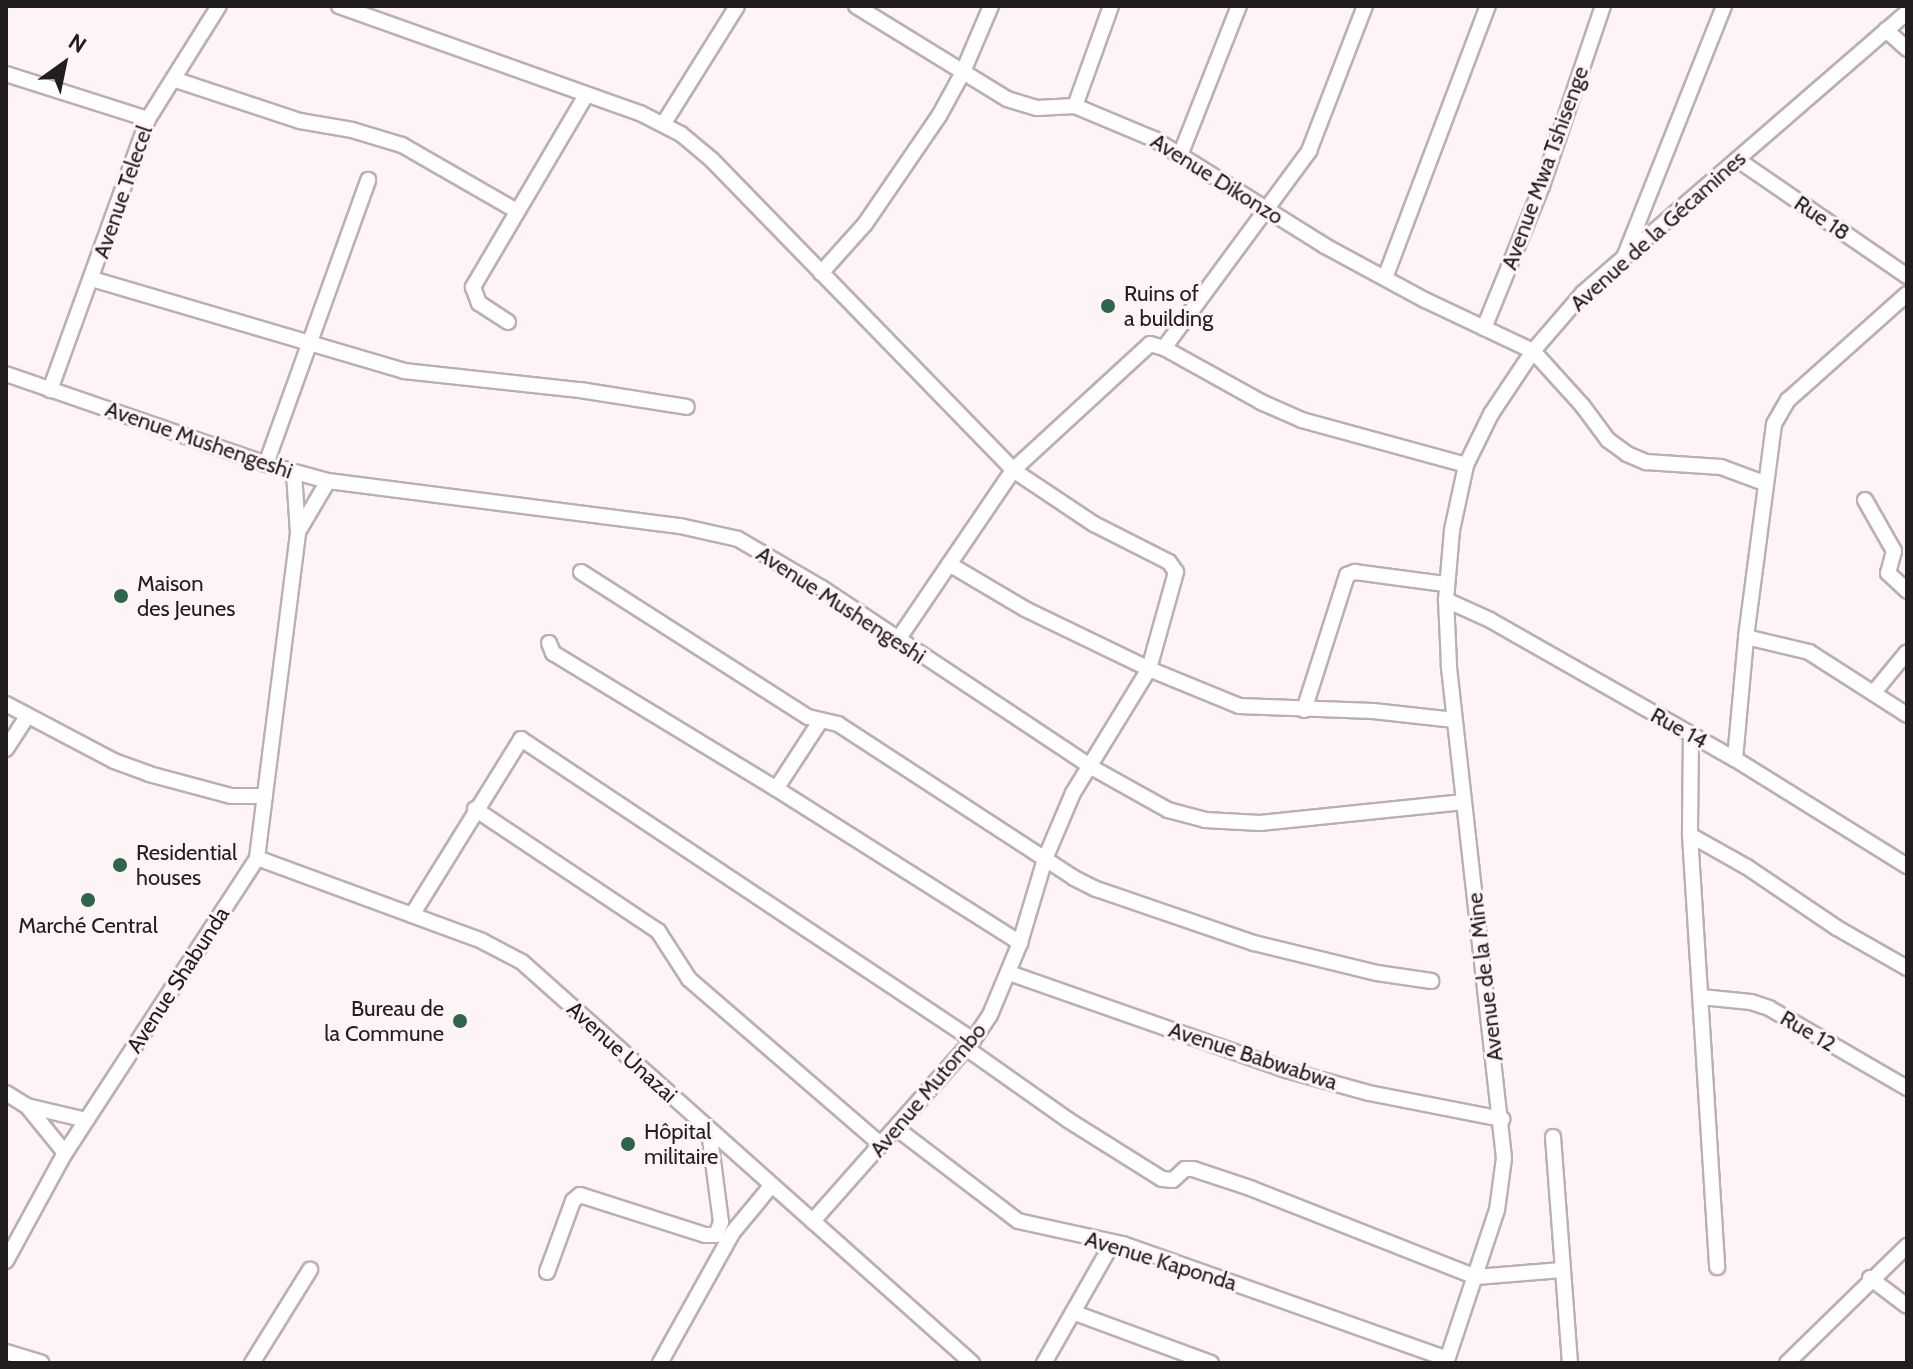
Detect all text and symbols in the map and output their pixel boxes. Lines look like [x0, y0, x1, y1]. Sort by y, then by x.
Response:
north arrow [24, 24, 104, 104]
text: N [63, 28, 91, 59]
street label: Avenue Mwa Tshisenge [1496, 63, 1594, 273]
street label: Avenue Telecel [88, 122, 158, 262]
street label: Avenue Dikonzo [1146, 128, 1288, 230]
street label: Avenue de la Gécamines [1565, 145, 1751, 317]
street label: Rue 18 [1789, 190, 1855, 246]
place label: Ruins of a building [1124, 280, 1213, 332]
marker: Ruins of a building [1099, 297, 1117, 315]
street label: Avenue Mushengeshi [102, 396, 296, 484]
street label: Avenue Mushengeshi [751, 540, 931, 670]
place label: Maison des Jeunes [137, 570, 235, 622]
marker: Maison des Jeunes [112, 587, 130, 605]
street label: Rue 14 [1646, 702, 1712, 754]
place label: Residential houses [136, 839, 237, 890]
marker: Residential houses [111, 856, 129, 874]
marker: Marché Central [79, 891, 97, 909]
street label: Avenue de la Mine [1462, 891, 1508, 1063]
street label: Avenue Shabunda [121, 902, 235, 1058]
place label: Marché Central [18, 913, 158, 939]
place label: Bureau de la Commune [324, 995, 444, 1046]
street label: Avenue Unazai [562, 996, 682, 1108]
street label: Rue 12 [1776, 1005, 1840, 1057]
marker: Bureau de la Commune [451, 1012, 469, 1030]
street label: Avenue Babwabwa [1165, 1016, 1341, 1096]
street label: Avenue Mutombo [864, 1018, 992, 1162]
place label: Hôpital militaire [644, 1118, 718, 1170]
marker: Hôpital militaire [619, 1135, 637, 1153]
street label: Avenue Kaponda [1082, 1225, 1240, 1297]

